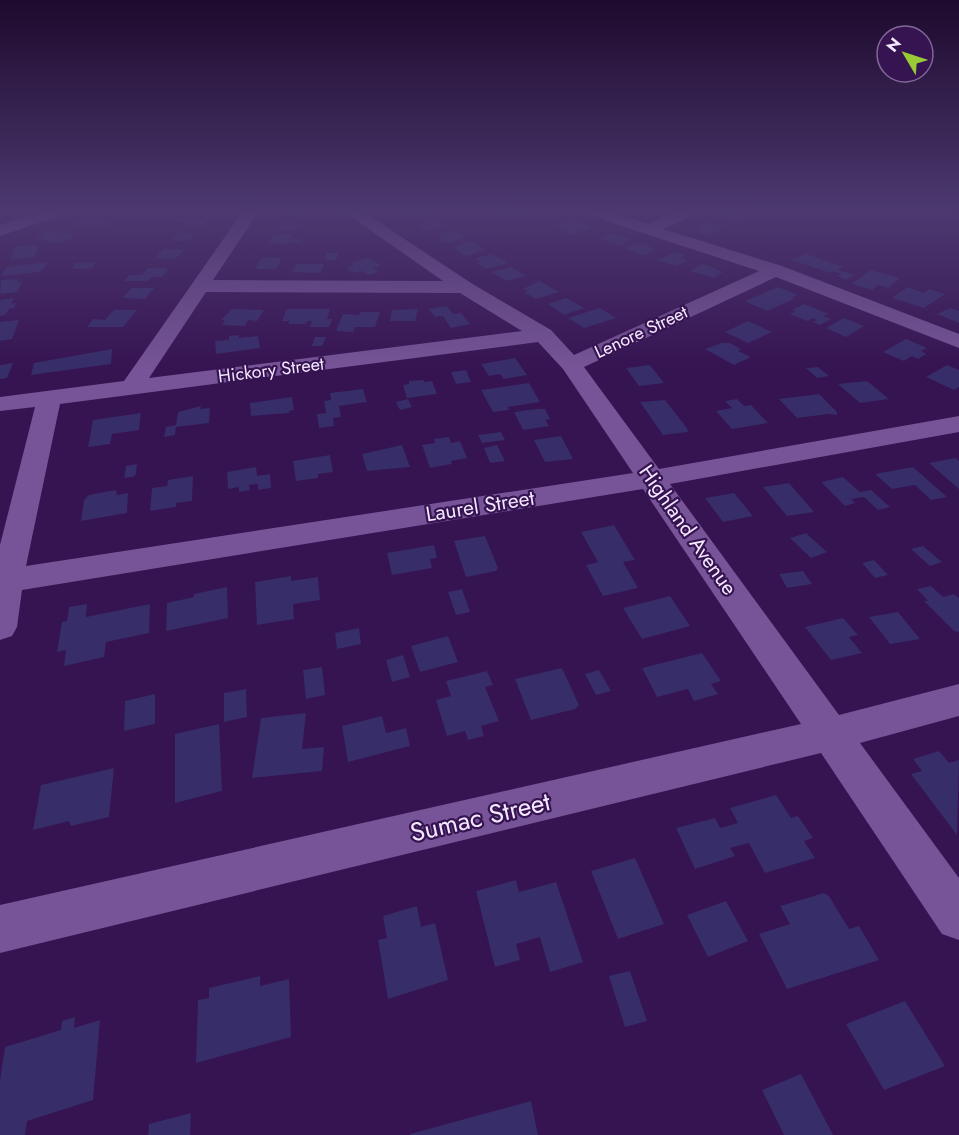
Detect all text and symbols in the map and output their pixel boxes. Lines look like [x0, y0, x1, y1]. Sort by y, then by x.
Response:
north arrow [875, 24, 935, 84]
text: N [881, 33, 907, 57]
street label: Lenore Street [590, 299, 693, 365]
street label: Hickory Street [217, 351, 326, 389]
street label: Highland Avenue [632, 459, 744, 601]
street label: Laurel Street [424, 483, 536, 529]
street label: Sumac Street [406, 782, 555, 852]

